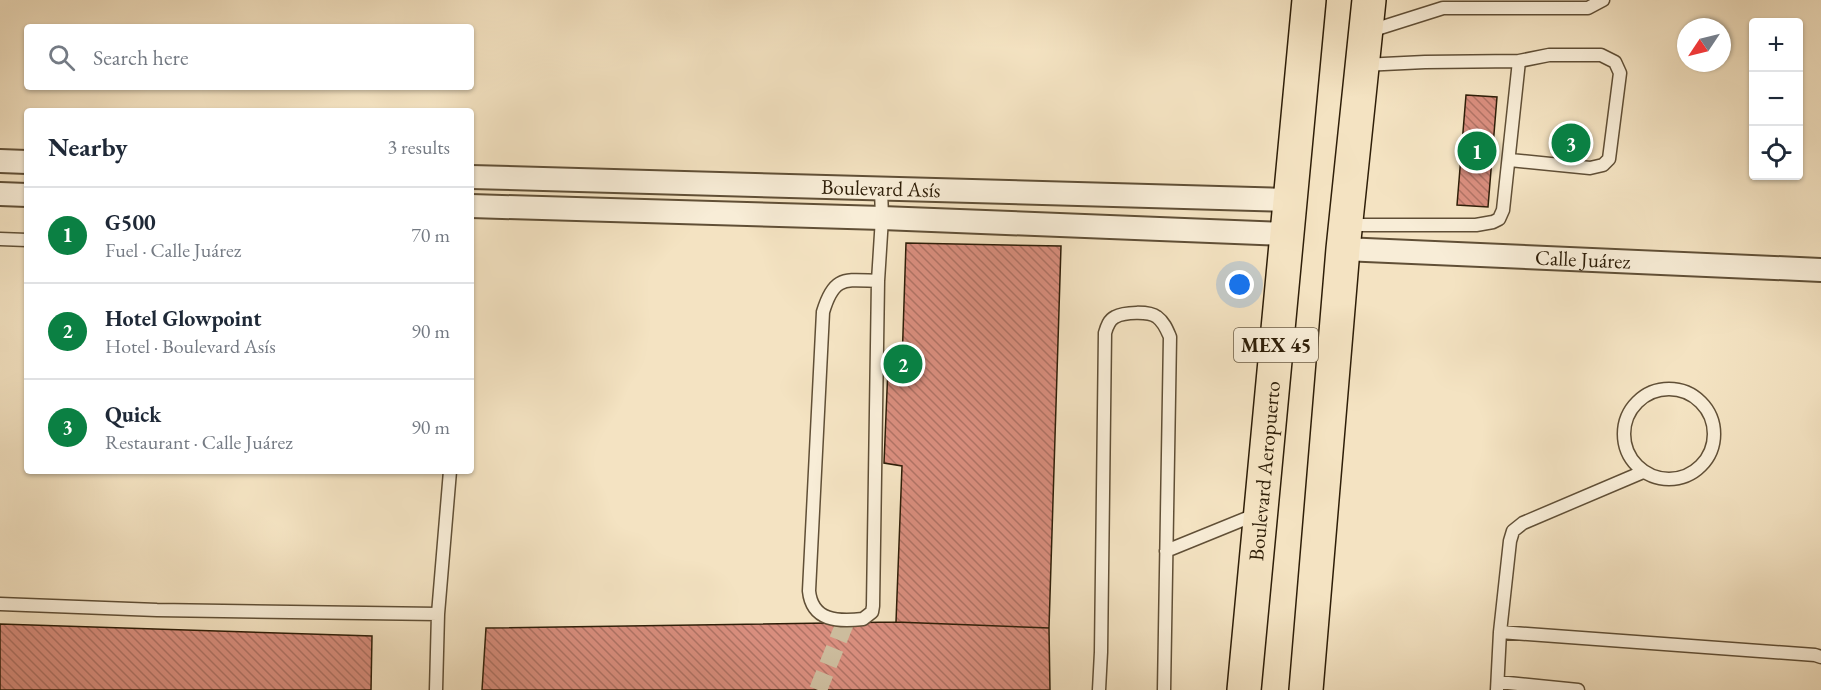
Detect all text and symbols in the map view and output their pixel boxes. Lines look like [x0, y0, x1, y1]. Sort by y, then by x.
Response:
north arrow [1677, 18, 1731, 72]
map controls [1749, 18, 1803, 180]
button: + [1749, 18, 1803, 72]
search box [24, 24, 474, 90]
icon: search [45, 41, 78, 74]
text: Search here [93, 43, 188, 72]
button: − [1749, 72, 1803, 126]
pin: 3 [1552, 120, 1590, 166]
button: locate [1749, 126, 1803, 180]
pin: 1 [1458, 128, 1496, 174]
text: Nearby [48, 130, 128, 164]
text: 3 results [387, 134, 450, 160]
street label: Boulevard Asís [821, 173, 941, 203]
text: G500 [105, 208, 156, 237]
text: 1 [62, 222, 73, 248]
text: 70 m [411, 222, 450, 248]
text: Fuel · Calle Juárez [105, 237, 241, 263]
street label: Calle Juárez [1534, 243, 1631, 275]
your location [1225, 270, 1254, 299]
text: Hotel Glowpoint [105, 304, 261, 333]
text: 2 [62, 318, 73, 344]
text: 90 m [411, 318, 450, 344]
road number: MEX 45 [1234, 328, 1318, 362]
text: Hotel · Boulevard Asís [105, 333, 276, 359]
pin: 2 [884, 342, 922, 386]
street label: Boulevard Aeropuerto [1242, 380, 1286, 562]
text: Quick [105, 400, 161, 429]
text: 3 [62, 414, 73, 440]
text: 90 m [411, 414, 450, 440]
text: Restaurant · Calle Juárez [105, 429, 293, 455]

